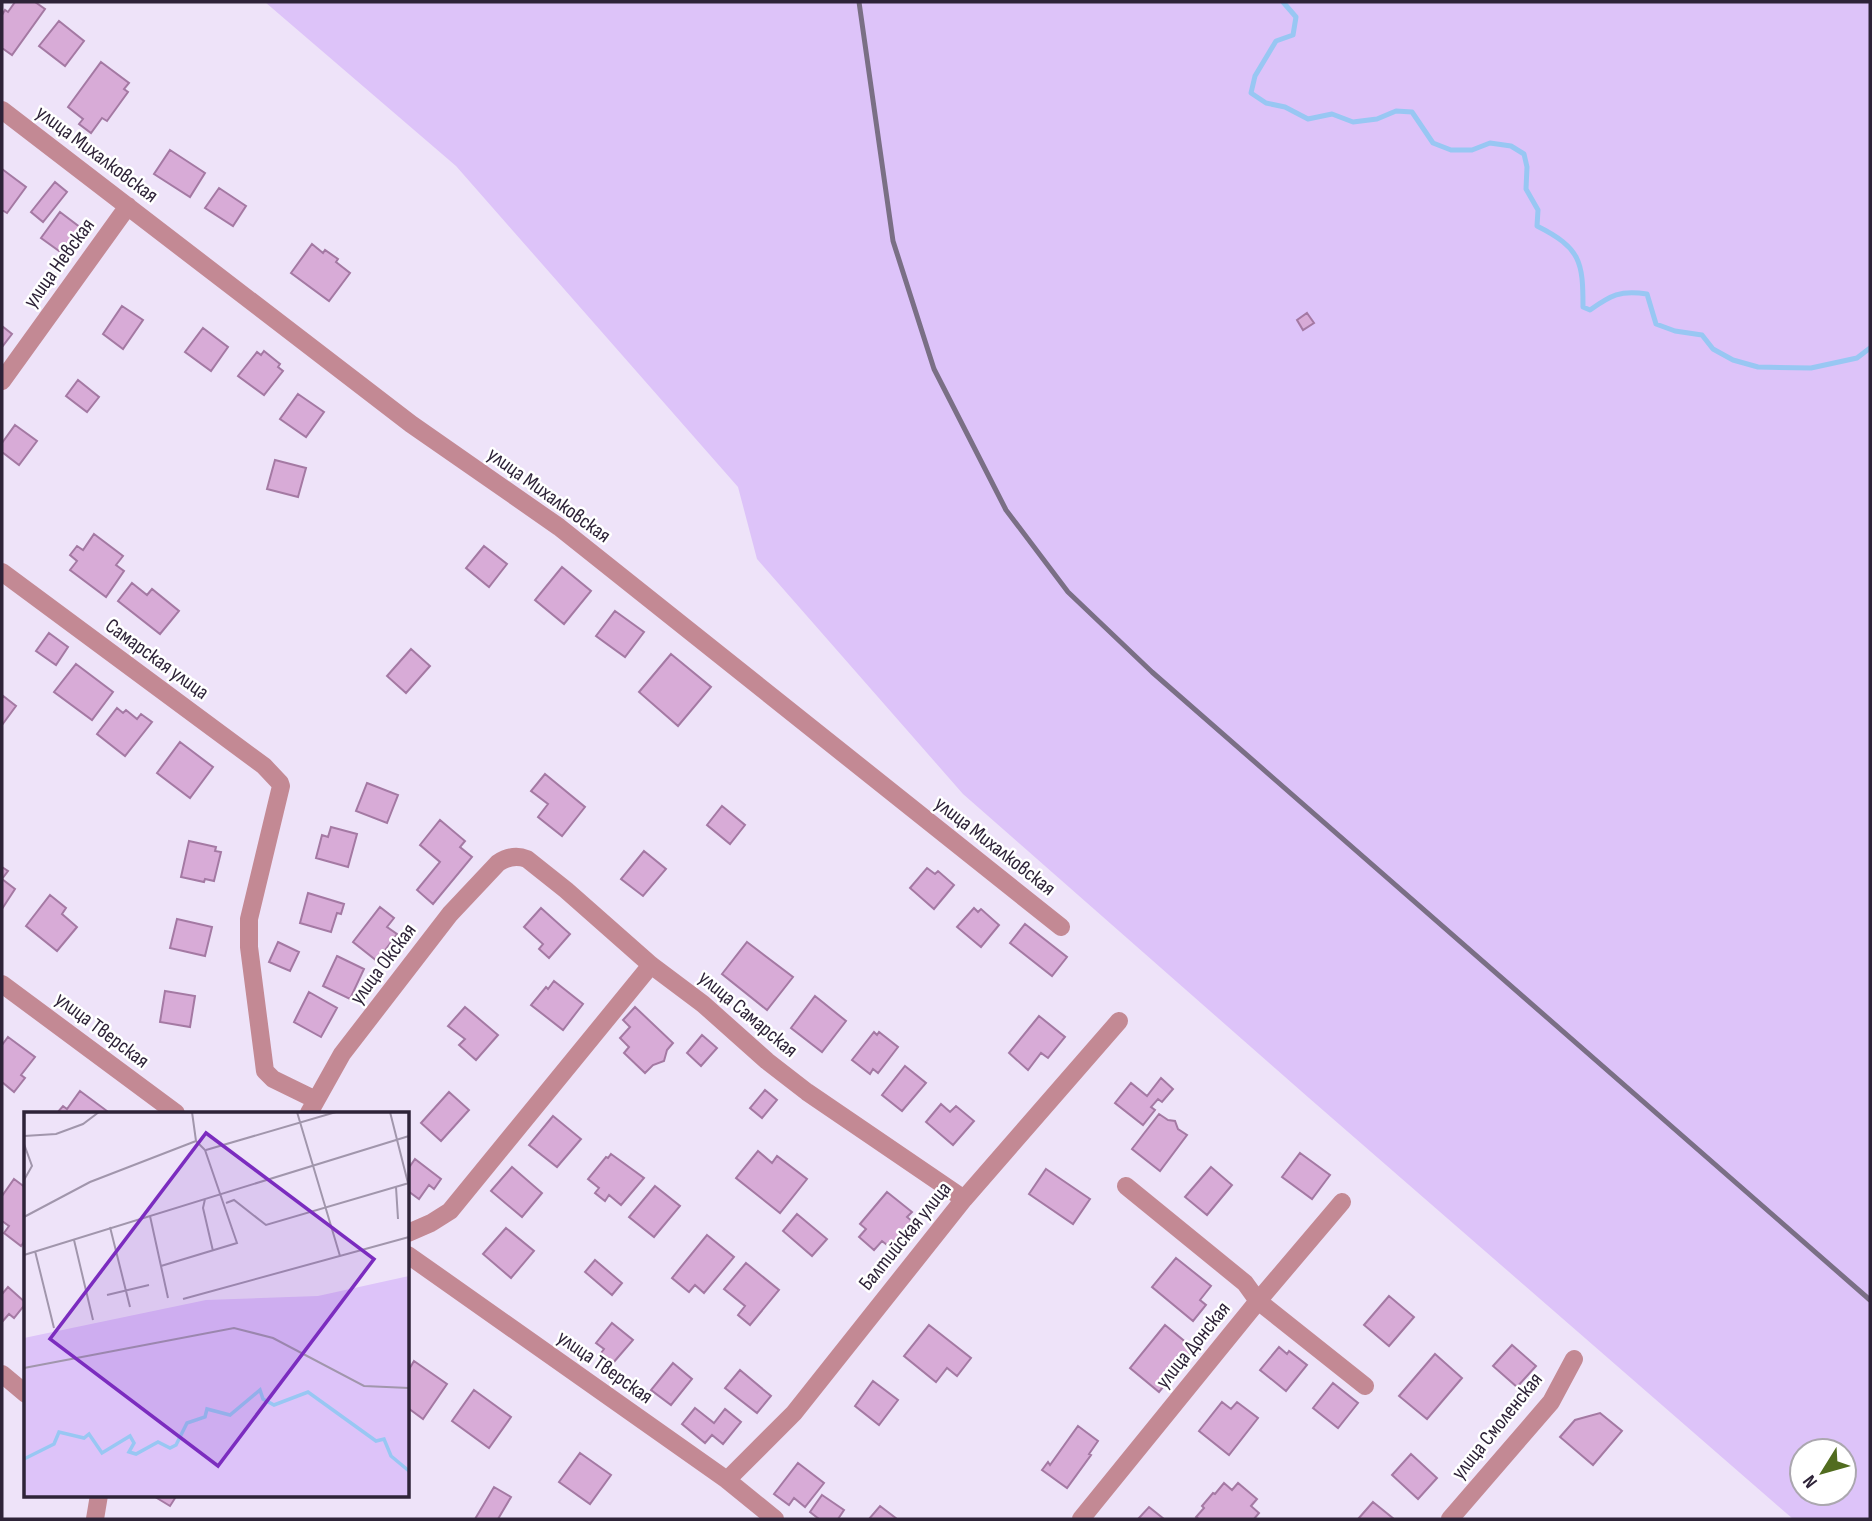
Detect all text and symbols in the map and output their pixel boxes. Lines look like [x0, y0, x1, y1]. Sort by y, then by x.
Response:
street label: улица Михалковская [31, 100, 163, 208]
street label: улица Невская [18, 213, 100, 313]
street label: улица Михалковская [482, 442, 616, 548]
street label: Самарская улица [100, 613, 214, 705]
street label: улица Михалковская [930, 791, 1060, 901]
street label: улица Окская [344, 919, 422, 1009]
street label: улица Самарская [693, 965, 803, 1063]
street label: улица Тверская [50, 987, 154, 1073]
inset map [24, 1112, 410, 1496]
street label: Балтийская улица [854, 1177, 956, 1295]
street label: улица Донская [1150, 1297, 1236, 1393]
street label: улица Тверская [552, 1325, 658, 1409]
street label: улица Смоленская [1446, 1367, 1548, 1485]
north arrow [1788, 1437, 1858, 1507]
text: N [1798, 1470, 1823, 1492]

